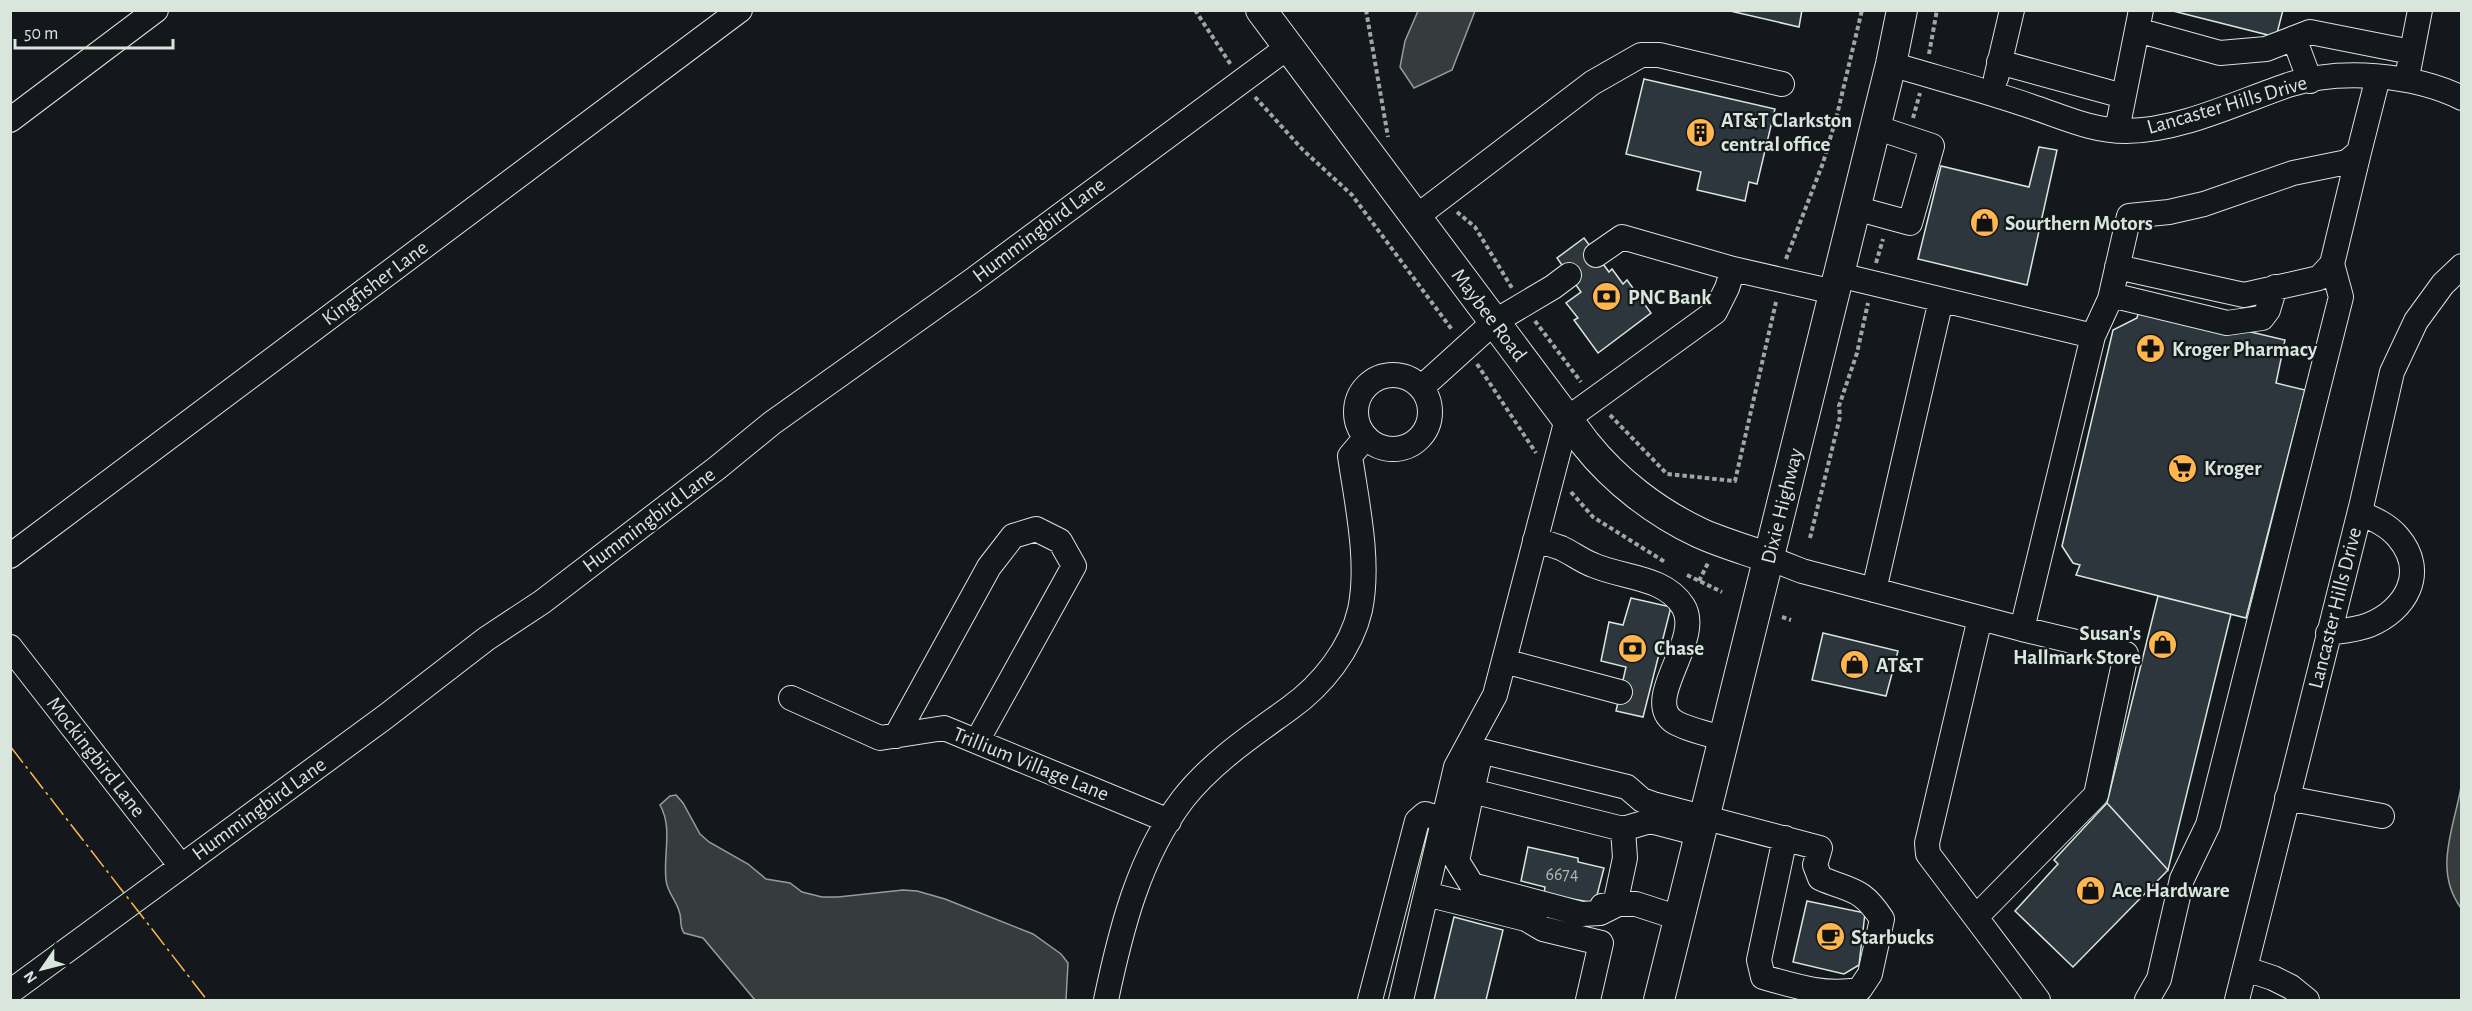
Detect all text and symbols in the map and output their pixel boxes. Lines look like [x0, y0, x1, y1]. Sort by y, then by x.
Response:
scale bar [15, 12, 172, 50]
text: 50 m [24, 25, 58, 43]
street label: Lancaster Hills Drive [2145, 72, 2309, 138]
place label: AT&T Clarkston central office [1721, 110, 1852, 155]
building icon: AT&T Clarkston central office [1684, 116, 1716, 148]
street label: Hummingbird Lane [969, 173, 1109, 287]
shop icon: Sourthern Motors [1968, 207, 2000, 239]
place label: Sourthern Motors [2005, 213, 2153, 234]
street label: Kingfisher Lane [318, 237, 432, 329]
street label: Maybee Road [1447, 265, 1531, 365]
bank icon: PNC Bank [1591, 281, 1623, 313]
place label: PNC Bank [1628, 287, 1712, 308]
pharmacy icon: Kroger Pharmacy [2135, 333, 2167, 365]
place label: Kroger Pharmacy [2172, 339, 2318, 360]
street label: Dixie Highway [1757, 446, 1807, 566]
supermarket icon: Kroger [2167, 452, 2199, 484]
place label: Kroger [2204, 458, 2262, 479]
street label: Hummingbird Lane [579, 463, 719, 577]
street label: Lancaster Hills Drive [2305, 525, 2365, 691]
place label: Susan's Hallmark Store [2013, 623, 2141, 668]
shop icon: Susan's Hallmark Store [2146, 629, 2178, 661]
bank icon: Chase [1617, 632, 1649, 664]
place label: Chase [1654, 638, 1704, 659]
shop icon: AT&T [1839, 649, 1871, 681]
place label: AT&T [1876, 655, 1924, 676]
street label: Mockingbird Lane [43, 693, 149, 821]
street label: Trillium Village Lane [950, 723, 1112, 805]
street label: Hummingbird Lane [188, 754, 330, 864]
house number: 6674 [1545, 866, 1579, 884]
shop icon: Ace Hardware [2075, 874, 2107, 906]
place label: Ace Hardware [2112, 880, 2230, 901]
cafe icon: Starbucks [1814, 921, 1846, 953]
place label: Starbucks [1851, 927, 1934, 948]
north arrow [12, 939, 72, 999]
text: N [21, 968, 40, 986]

